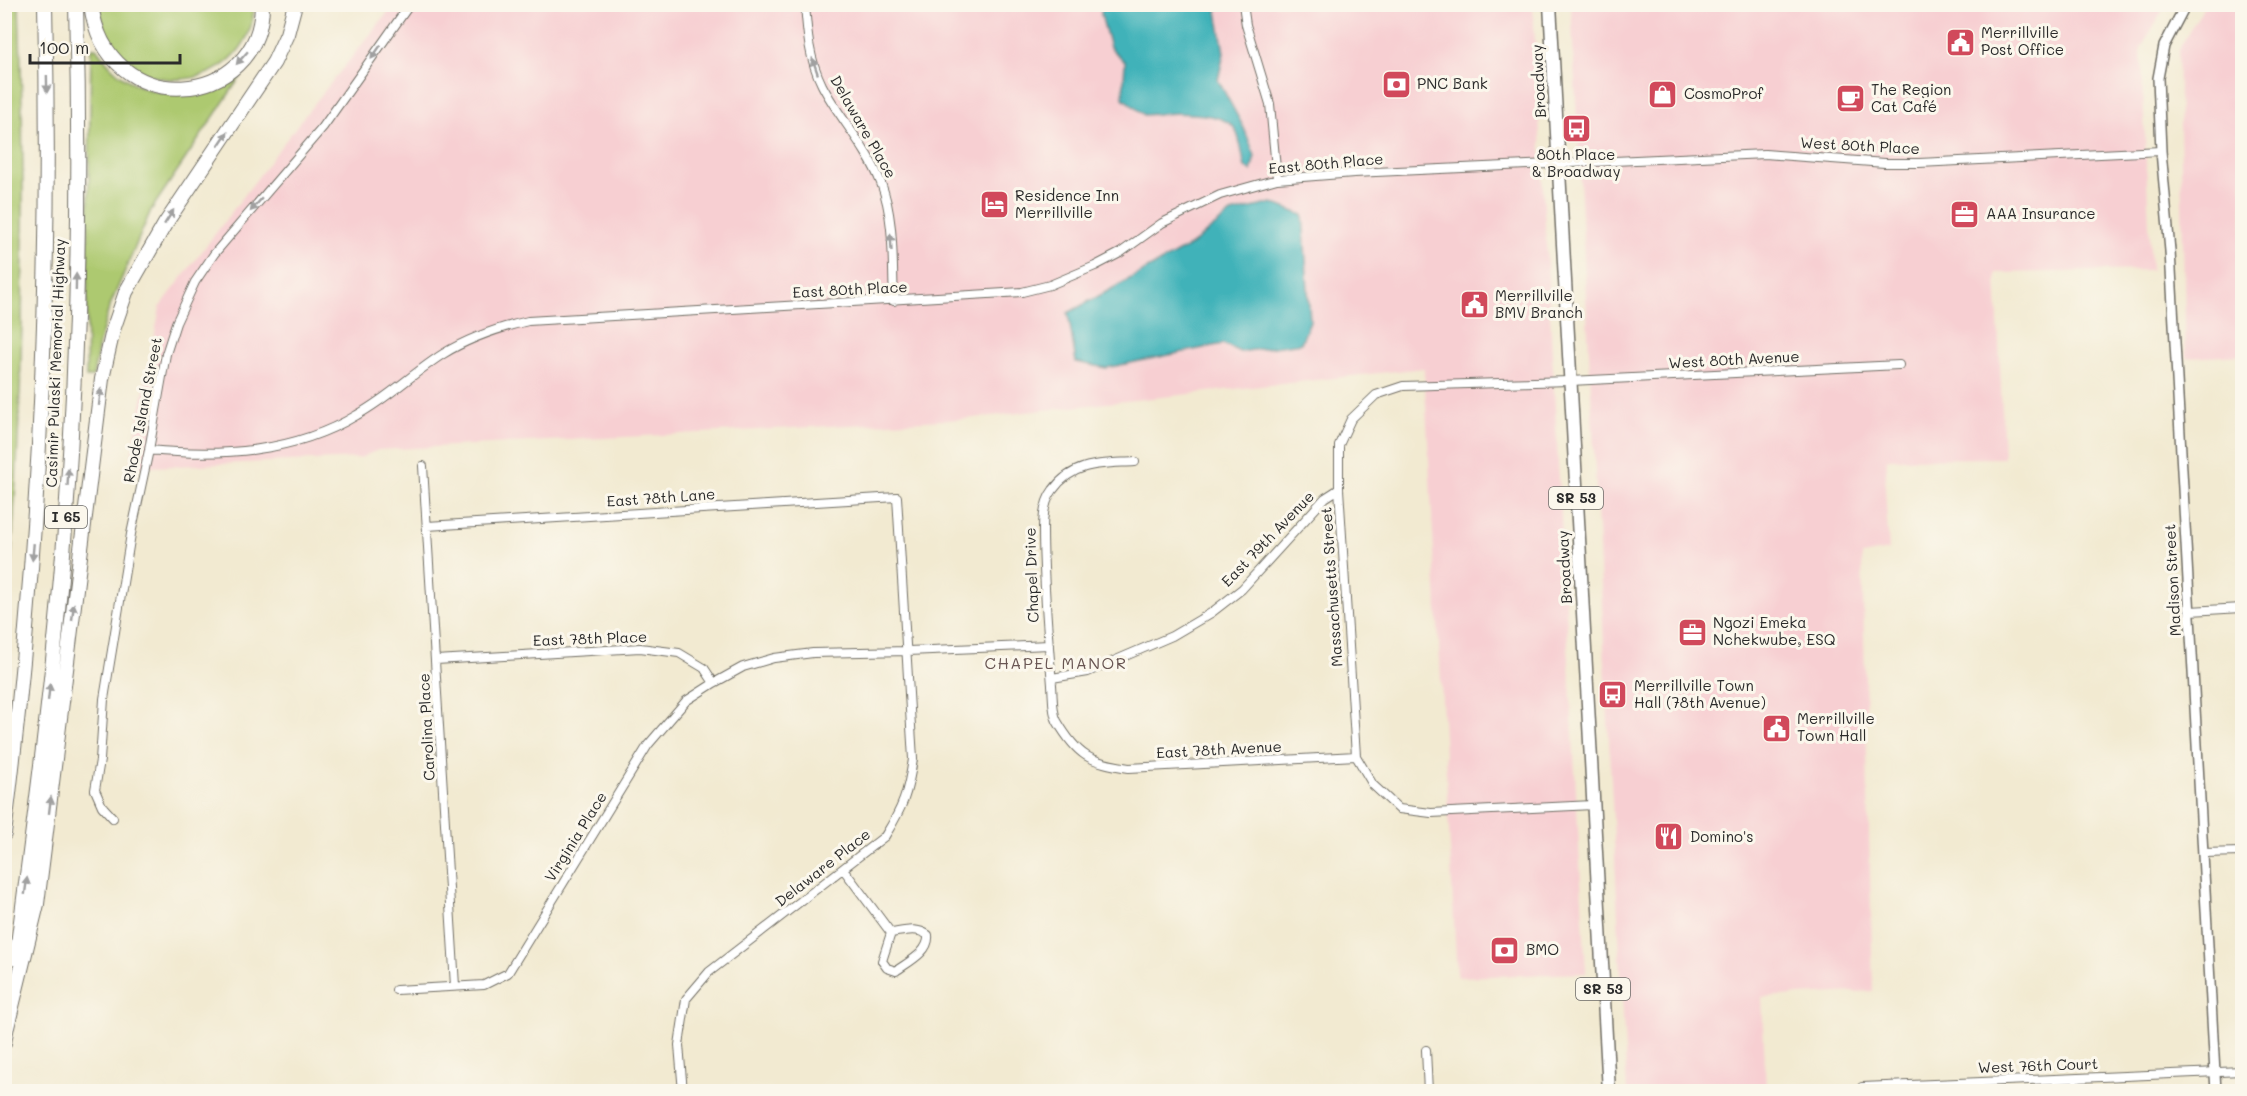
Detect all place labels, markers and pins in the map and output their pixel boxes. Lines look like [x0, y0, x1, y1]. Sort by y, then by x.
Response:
place label: Merrillville Post Office [1981, 22, 2064, 59]
public building icon: Merrillville Post Office [1944, 26, 1976, 58]
bank icon: PNC Bank [1380, 68, 1412, 100]
place label: PNC Bank [1417, 73, 1488, 93]
shop icon: CosmoProf [1647, 78, 1679, 110]
place label: The Region Cat Café [1871, 79, 1951, 116]
place label: CosmoProf [1684, 83, 1764, 103]
cafe icon: The Region Cat Café [1834, 83, 1866, 115]
bus stop icon: 80th Place & Broadway [1560, 112, 1592, 144]
place label: 80th Place & Broadway [1531, 144, 1621, 181]
place label: Residence Inn Merrillville [1015, 185, 1119, 222]
hotel icon: Residence Inn Merrillville [978, 189, 1010, 221]
office icon: AAA Insurance [1949, 198, 1981, 230]
place label: AAA Insurance [1986, 203, 2096, 223]
place label: Merrillville BMV Branch [1495, 285, 1583, 322]
public building icon: Merrillville BMV Branch [1458, 289, 1490, 321]
place label: Ngozi Emeka Nchekwube, ESQ [1713, 612, 1835, 649]
office icon: Ngozi Emeka Nchekwube, ESQ [1676, 616, 1708, 648]
place label: Merrillville Town Hall (78th Avenue) [1634, 675, 1766, 712]
bus stop icon: Merrillville Town Hall (78th Avenue) [1597, 679, 1629, 711]
place label: Merrillville Town Hall [1797, 708, 1875, 745]
public building icon: Merrillville Town Hall [1760, 712, 1792, 744]
restaurant icon: Domino's [1653, 821, 1685, 853]
place label: Domino's [1690, 826, 1754, 846]
bank icon: BMO [1489, 934, 1521, 966]
place label: BMO [1526, 939, 1559, 959]

